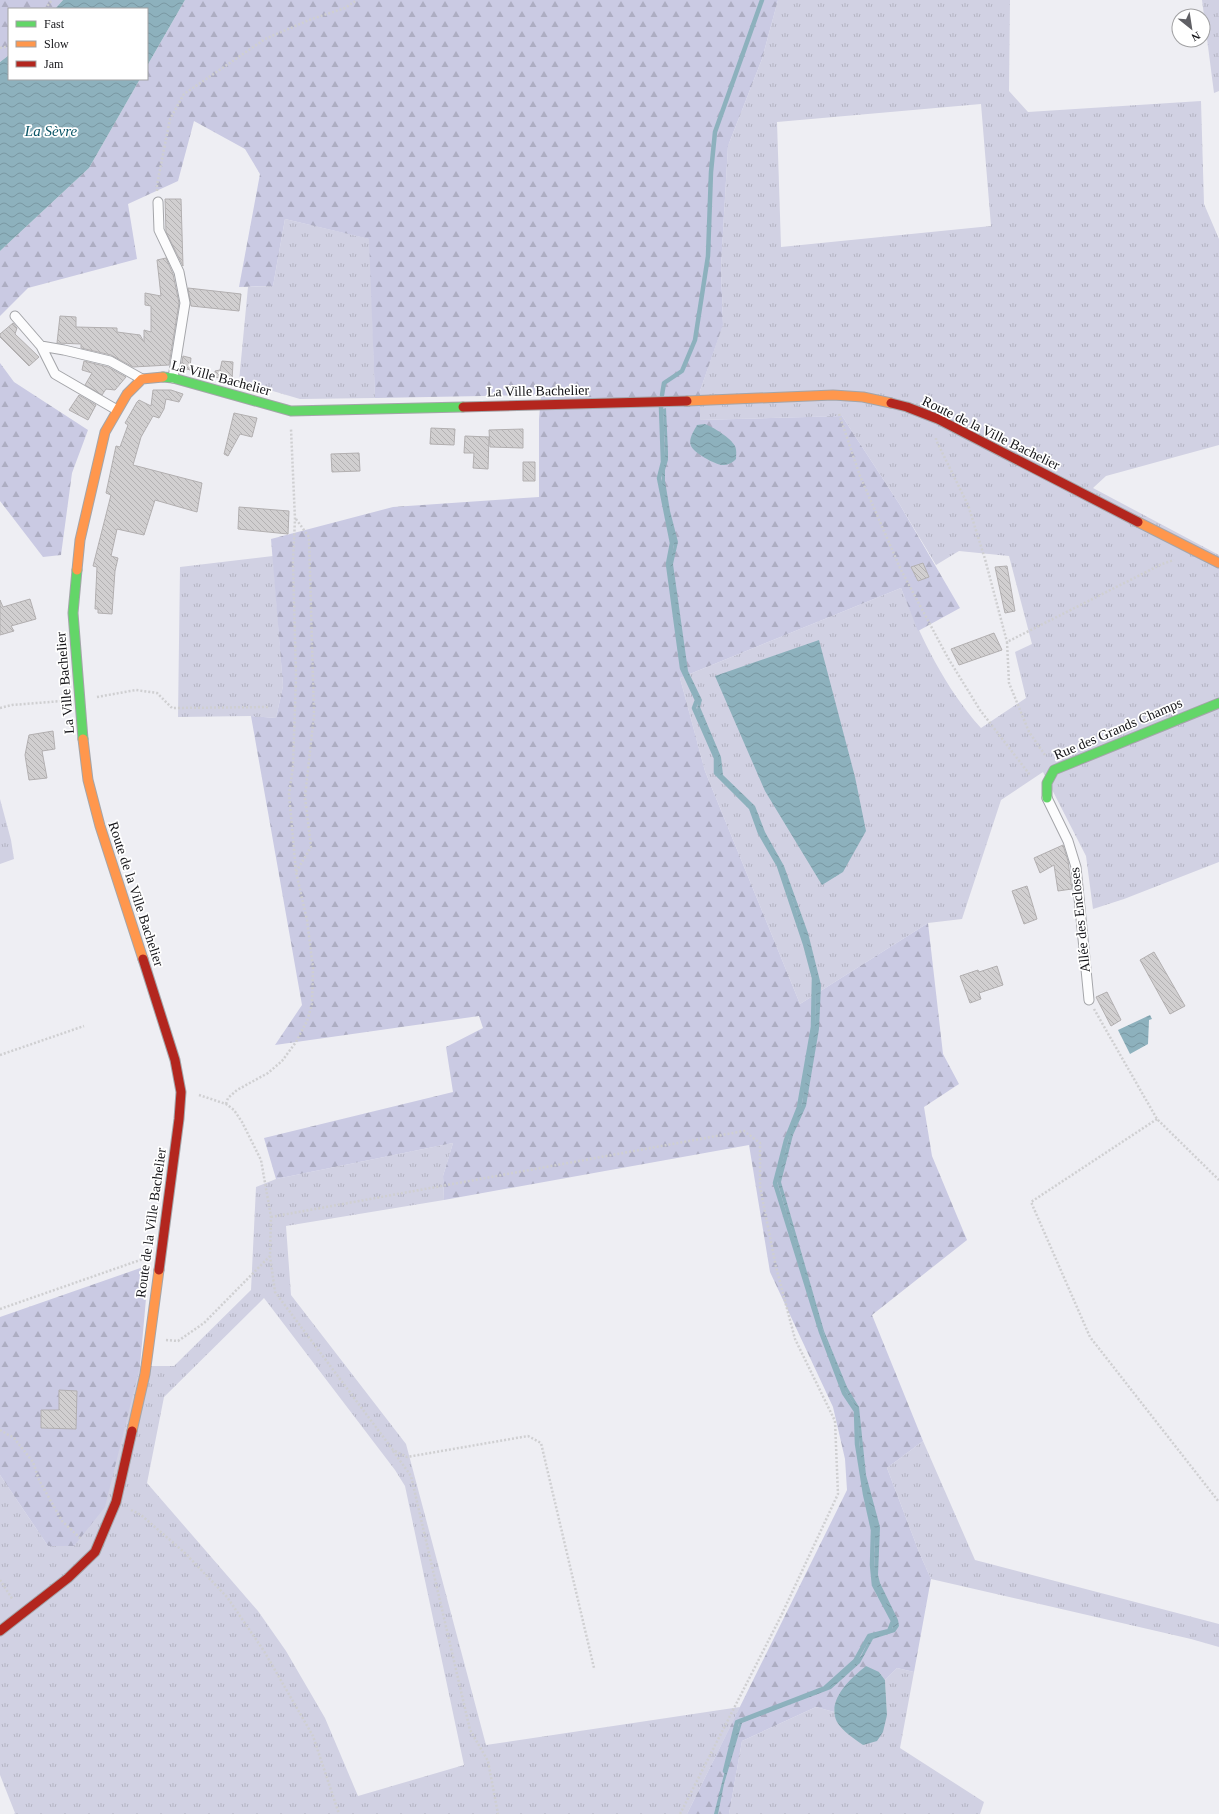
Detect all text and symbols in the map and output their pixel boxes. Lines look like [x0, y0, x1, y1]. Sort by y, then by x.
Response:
legend [8, 8, 148, 80]
north arrow [1171, 8, 1211, 48]
text: Fast [44, 17, 65, 31]
text: N [1190, 29, 1202, 44]
text: Slow [44, 37, 69, 51]
text: Jam [44, 57, 64, 71]
water label: La Sèvre [24, 123, 78, 139]
street label: La Ville Bachelier [170, 358, 273, 399]
street label: La Ville Bachelier [487, 383, 590, 399]
street label: Route de la Ville Bachelier [920, 393, 1063, 473]
street label: La Ville Bachelier [53, 631, 77, 735]
street label: Rue des Grands Champs [1052, 695, 1184, 763]
street label: Route de la Ville Bachelier [105, 820, 167, 969]
street label: Allée des Encloses [1067, 867, 1093, 973]
street label: Route de la Ville Bachelier [133, 1147, 169, 1299]

